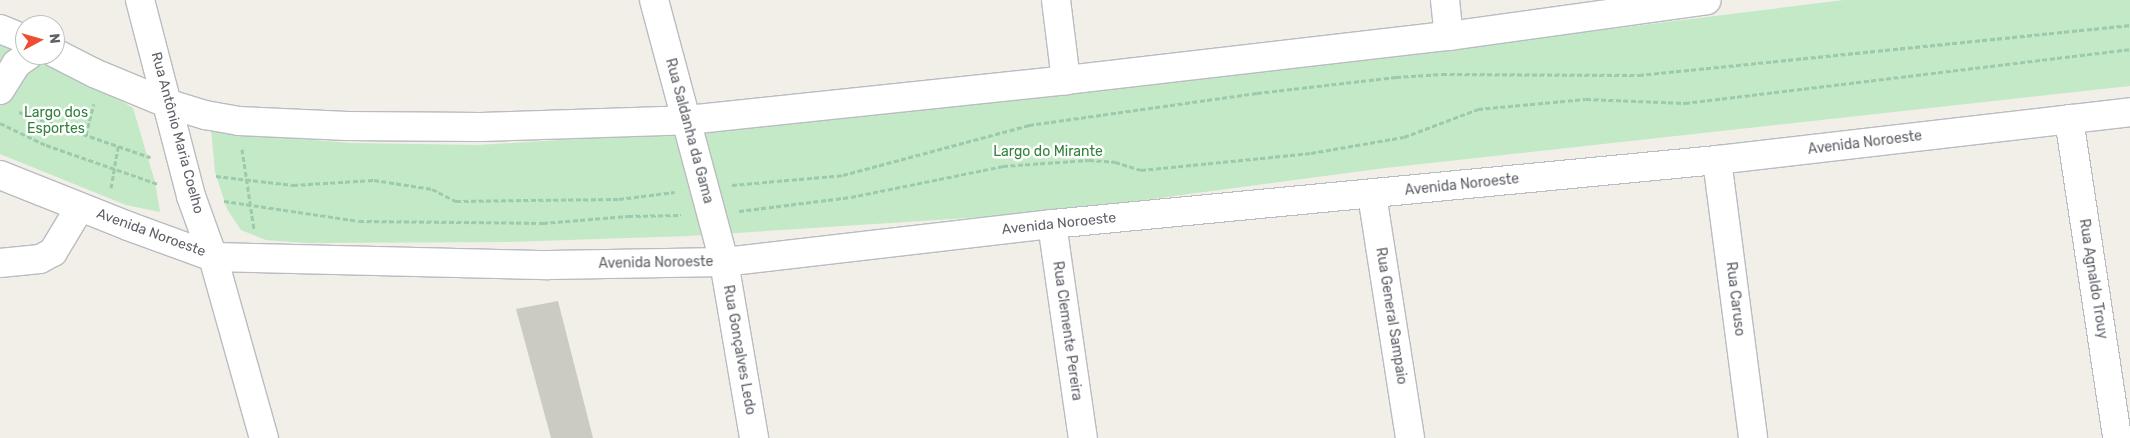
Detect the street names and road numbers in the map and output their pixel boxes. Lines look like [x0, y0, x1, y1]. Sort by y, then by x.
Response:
street label: Rua Antônio Maria Coelho [147, 50, 207, 216]
street label: Rua Saldanha da Gama [662, 57, 716, 205]
street label: Avenida Noroeste [1807, 128, 1923, 158]
street label: Avenida Noroeste [1404, 171, 1520, 199]
street label: Avenida Noroeste [94, 205, 208, 261]
street label: Avenida Noroeste [1001, 210, 1117, 238]
street label: Rua Agnaldo Trouy [2075, 217, 2111, 341]
street label: Rua General Sampaio [1372, 246, 1410, 386]
street label: Avenida Noroeste [598, 254, 714, 272]
street label: Rua Clemente Pereira [1049, 260, 1085, 402]
street label: Rua Caruso [1722, 261, 1748, 337]
street label: Rua Gonçalves Ledo [719, 284, 759, 416]

